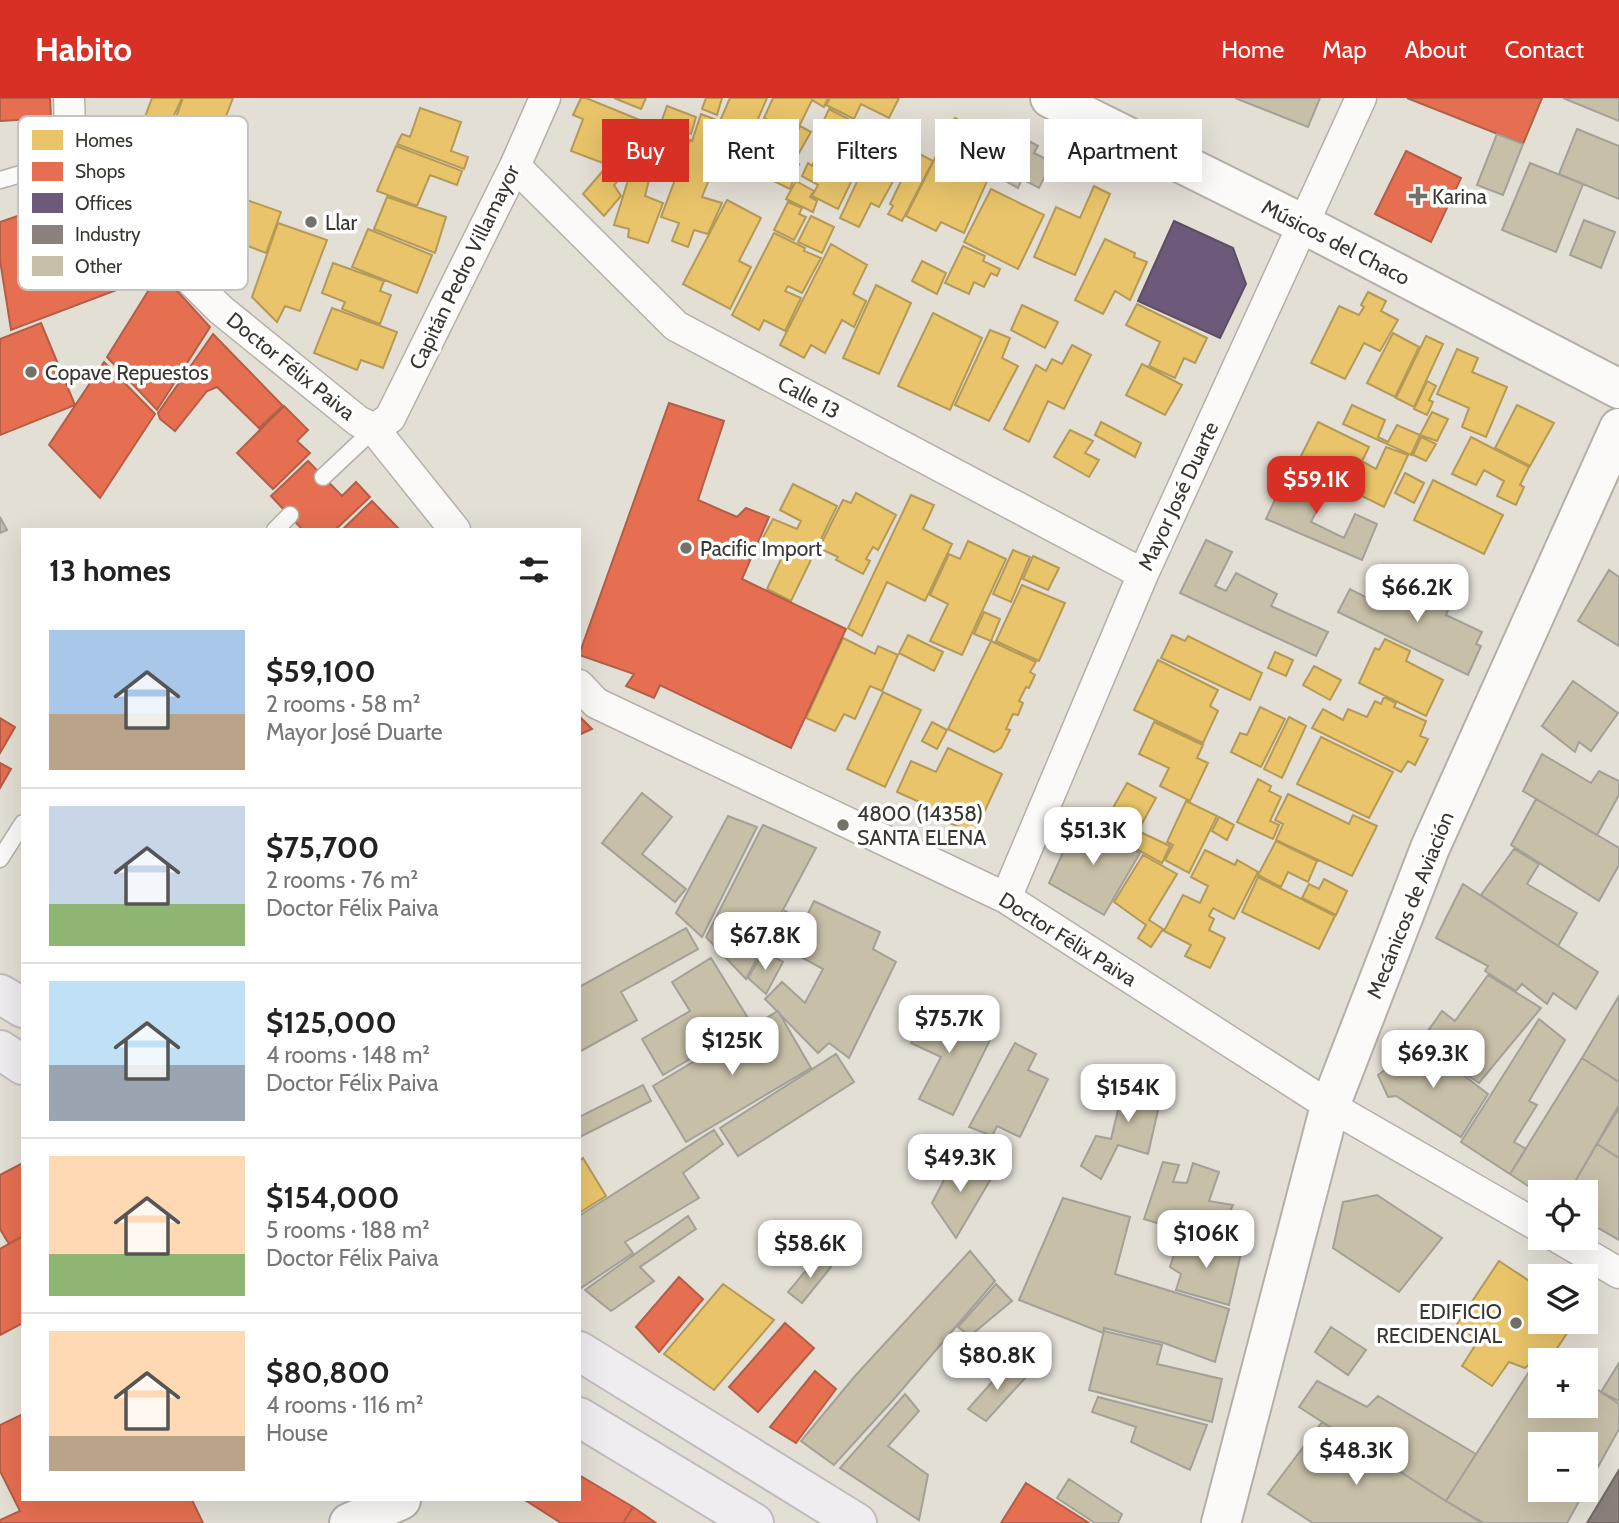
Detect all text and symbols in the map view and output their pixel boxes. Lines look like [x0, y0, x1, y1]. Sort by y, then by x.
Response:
text: Habito [35, 29, 132, 69]
text: Home [1221, 35, 1284, 64]
text: Map [1322, 35, 1367, 64]
text: About [1405, 35, 1467, 64]
text: Contact [1505, 35, 1584, 64]
legend [18, 116, 248, 290]
chip: Buy [602, 119, 689, 182]
chip: Rent [703, 119, 799, 182]
chip: Filters [813, 119, 921, 182]
chip: New [935, 119, 1030, 182]
chip: Apartment [1044, 119, 1202, 182]
text: Homes [75, 129, 133, 152]
text: Shops [75, 160, 125, 183]
street label: Capitán Pedro Villamayor [404, 160, 525, 373]
place label: Karina [1432, 184, 1487, 209]
marker: Karina [1410, 188, 1426, 204]
text: Offices [75, 192, 132, 215]
street label: Músicos del Chaco [1258, 194, 1414, 290]
place label: Llar [325, 210, 358, 235]
marker: Llar [303, 214, 319, 230]
text: Industry [75, 223, 141, 246]
text: Other [75, 255, 122, 278]
street label: Doctor Félix Paiva [222, 307, 360, 425]
place label: Copave Repuestos [45, 360, 209, 385]
marker: Copave Repuestos [23, 364, 39, 380]
street label: Calle 13 [774, 370, 844, 424]
street label: Mayor José Duarte [1133, 417, 1224, 574]
pin: $59.1K [1259, 456, 1373, 516]
text: $59.1K [1283, 465, 1349, 493]
place label: Pacific Import [700, 536, 822, 561]
marker: Pacific Import [678, 540, 694, 556]
icon: filters [515, 551, 553, 589]
text: 13 homes [49, 552, 171, 589]
pin: $66.2K [1360, 564, 1474, 624]
text: $66.2K [1382, 573, 1452, 601]
text: $59,100 [266, 653, 376, 690]
icon: home [105, 658, 189, 742]
text: 2 rooms · 58 m² [266, 690, 420, 718]
text: Mayor José Duarte [266, 718, 443, 746]
place label: 4800 (14358) SANTA ELENA [857, 801, 986, 850]
pin: $51.3K [1036, 808, 1150, 867]
street label: Mecánicos de Aviación [1361, 808, 1459, 1002]
text: $51.3K [1060, 816, 1126, 844]
marker: 4800 (14358) SANTA ELENA [835, 817, 851, 833]
text: $75,700 [266, 829, 379, 866]
icon: home [105, 834, 189, 918]
text: 2 rooms · 76 m² [266, 866, 418, 894]
street label: Doctor Félix Paiva [995, 887, 1141, 991]
text: Doctor Félix Paiva [266, 894, 439, 922]
pin: $67.8K [708, 912, 822, 972]
text: $67.8K [730, 921, 800, 949]
pin: $75.7K [892, 996, 1006, 1055]
text: $125,000 [266, 1004, 397, 1041]
text: $75.7K [915, 1004, 983, 1032]
icon: home [105, 1009, 189, 1093]
pin: $125K [683, 1018, 781, 1077]
text: $125K [702, 1026, 762, 1054]
pin: $69.3K [1376, 1030, 1490, 1090]
text: $69.3K [1398, 1039, 1468, 1067]
text: 4 rooms · 148 m² [266, 1041, 430, 1069]
pin: $154K [1079, 1065, 1177, 1124]
text: Doctor Félix Paiva [266, 1069, 439, 1097]
text: $154K [1097, 1073, 1159, 1101]
pin: $49.3K [903, 1134, 1017, 1194]
text: $49.3K [924, 1143, 996, 1171]
text: $154,000 [266, 1179, 399, 1216]
map controls [1528, 1180, 1598, 1502]
button: locate [1528, 1180, 1598, 1250]
icon: home [105, 1184, 189, 1268]
pin: $106K [1157, 1210, 1255, 1270]
text: 5 rooms · 188 m² [266, 1216, 430, 1244]
text: $106K [1173, 1219, 1239, 1247]
pin: $58.6K [753, 1220, 867, 1280]
text: $58.6K [774, 1229, 846, 1257]
text: Doctor Félix Paiva [266, 1244, 439, 1272]
button: layers [1528, 1264, 1598, 1334]
place label: EDIFICIO RECIDENCIAL [1376, 1299, 1502, 1348]
marker: EDIFICIO RECIDENCIAL [1508, 1315, 1524, 1331]
pin: $80.8K [940, 1332, 1054, 1392]
text: $80.8K [959, 1341, 1035, 1369]
button: + [1528, 1348, 1598, 1418]
text: $80,800 [266, 1354, 390, 1391]
icon: home [105, 1359, 189, 1443]
text: 4 rooms · 116 m² [266, 1391, 423, 1419]
text: House [266, 1419, 328, 1447]
pin: $48.3K [1299, 1428, 1413, 1487]
button: − [1528, 1432, 1598, 1502]
text: $48.3K [1319, 1436, 1393, 1464]

